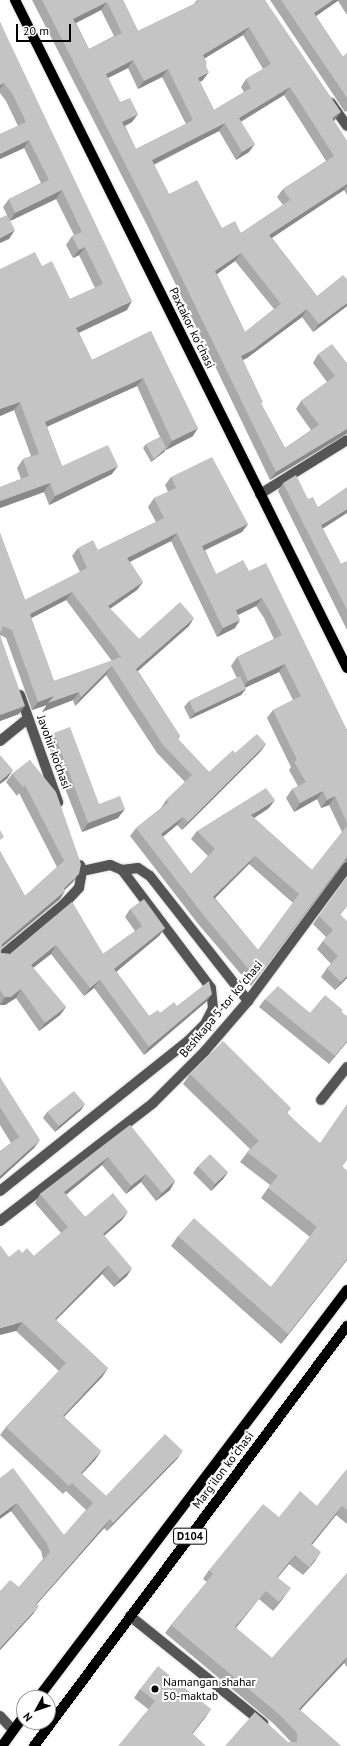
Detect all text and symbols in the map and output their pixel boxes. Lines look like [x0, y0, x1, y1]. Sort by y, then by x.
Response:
scale bar [18, 16, 73, 42]
text: 20 m [23, 23, 49, 38]
street label: Paxtakor koʻchasi [166, 285, 218, 371]
street label: Javohir ko'chasi [34, 713, 74, 791]
street label: Beshkapa 5-tor koʻchasi [176, 958, 266, 1060]
street label: Margʻilon koʻchasi [189, 1429, 257, 1511]
road number: D104 [173, 1527, 207, 1545]
place label: Namangan shahar 50-maktab [163, 1675, 256, 1703]
marker: Namangan shahar 50-maktab [150, 1684, 160, 1694]
north arrow [16, 1690, 56, 1730]
text: N [20, 1710, 35, 1724]

